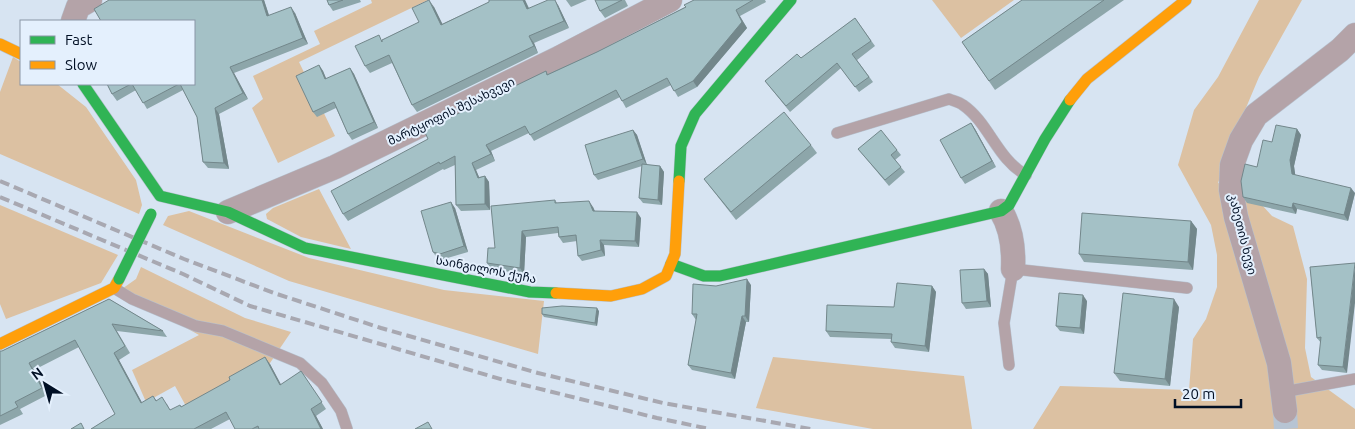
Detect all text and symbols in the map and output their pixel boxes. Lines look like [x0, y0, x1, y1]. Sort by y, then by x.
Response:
legend [20, 20, 195, 85]
text: Fast [65, 31, 93, 48]
text: Slow [65, 56, 98, 73]
street label: მარტყოფის შესახვევი [386, 75, 517, 148]
street label: კახეთის ხევი [1226, 192, 1259, 276]
street label: საინგილოს ქუჩა [434, 253, 537, 287]
north arrow [20, 359, 70, 409]
text: N [28, 364, 46, 383]
scale bar [1175, 376, 1241, 408]
text: 20 m [1182, 385, 1215, 402]

